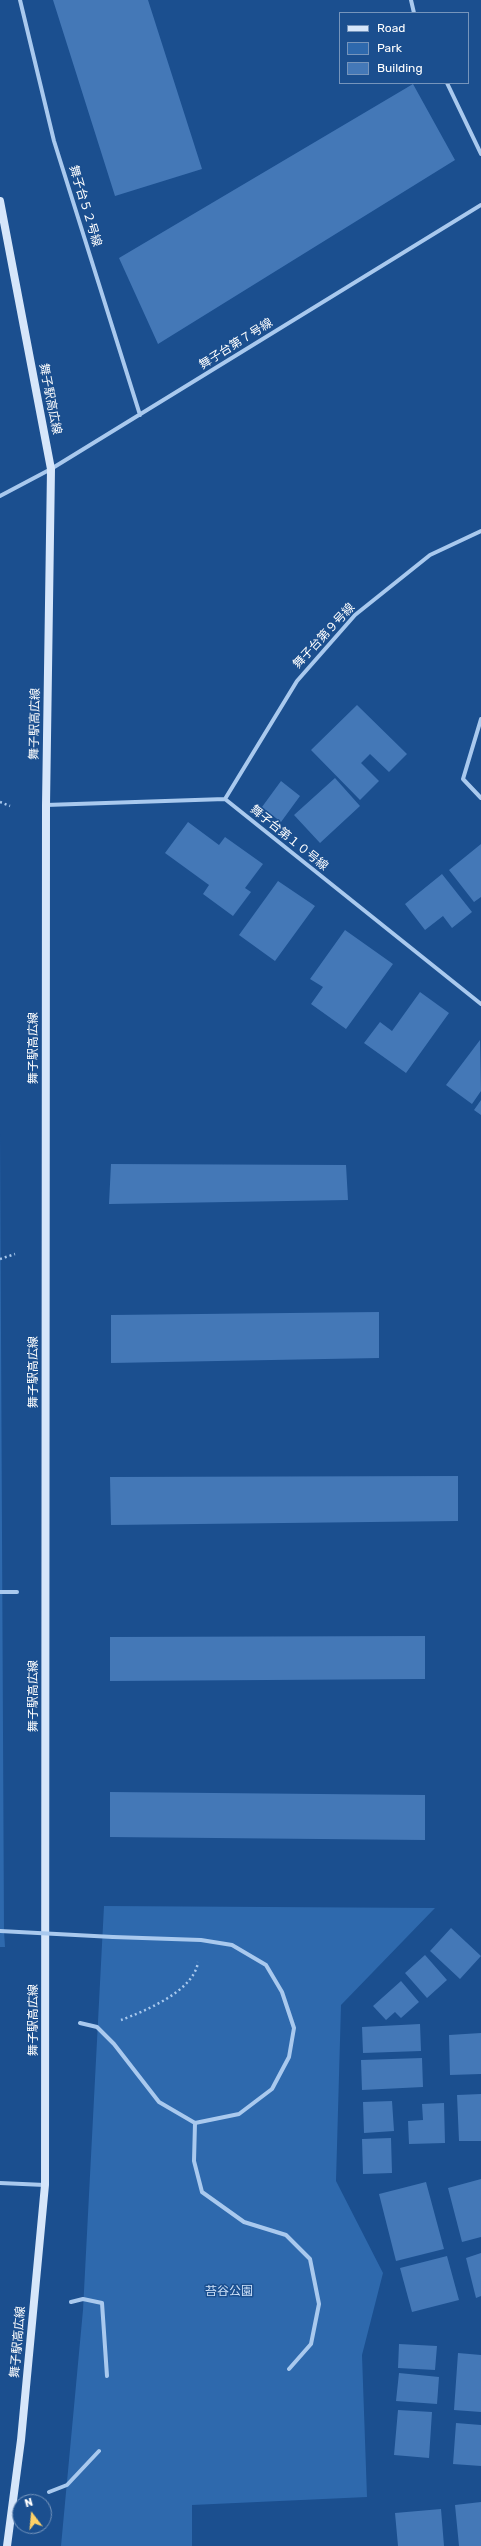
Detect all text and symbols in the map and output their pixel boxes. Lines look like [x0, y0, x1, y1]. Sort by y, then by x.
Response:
legend [339, 12, 469, 84]
text: Road [377, 21, 405, 35]
text: Park [377, 41, 402, 55]
text: Building [377, 61, 423, 75]
street label: 舞子台５２号線 [66, 164, 104, 248]
street label: 舞子台第７号線 [197, 316, 275, 372]
street label: 舞子駅高広線 [36, 362, 64, 436]
street label: 舞子台第９号線 [290, 600, 358, 672]
street label: 舞子駅高広線 [27, 688, 43, 760]
street label: 舞子台第１０号線 [247, 802, 331, 874]
street label: 舞子駅高広線 [27, 1012, 41, 1084]
street label: 舞子駅高広線 [27, 1336, 41, 1408]
street label: 舞子駅高広線 [27, 1660, 41, 1732]
street label: 舞子駅高広線 [27, 1984, 41, 2056]
park label: 苔谷公園 [205, 2285, 253, 2299]
street label: 舞子駅高広線 [8, 2306, 28, 2378]
north arrow [12, 2494, 52, 2534]
text: N [23, 2496, 34, 2510]

